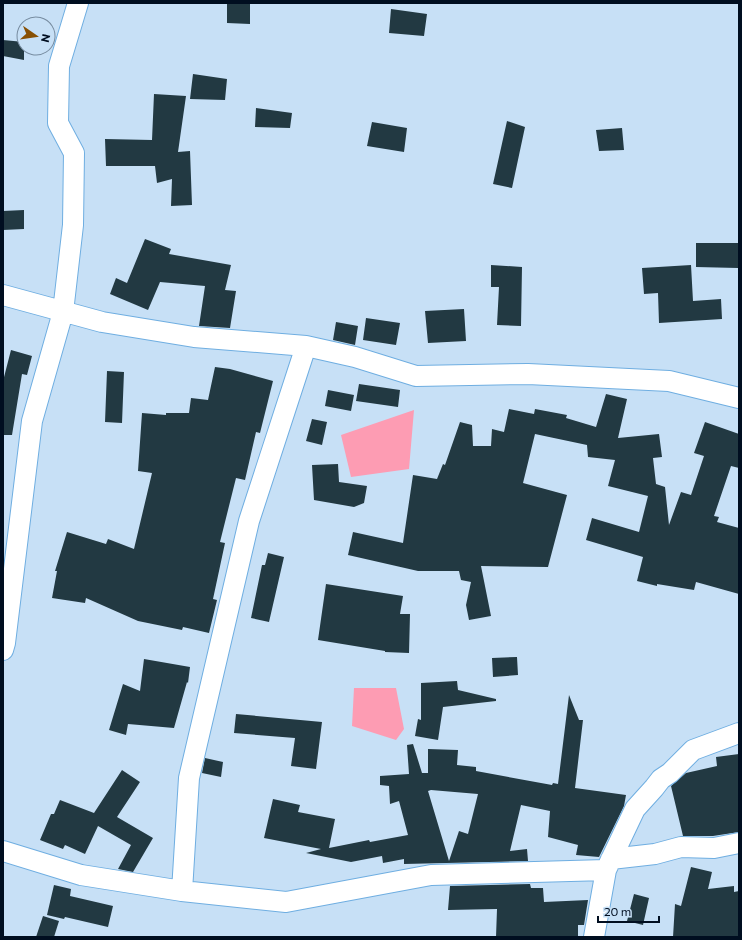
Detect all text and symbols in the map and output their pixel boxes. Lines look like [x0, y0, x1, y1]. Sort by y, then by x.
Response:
north arrow [16, 16, 56, 56]
text: N [39, 33, 53, 44]
scale bar [598, 898, 659, 924]
text: 20 m [604, 904, 631, 918]

